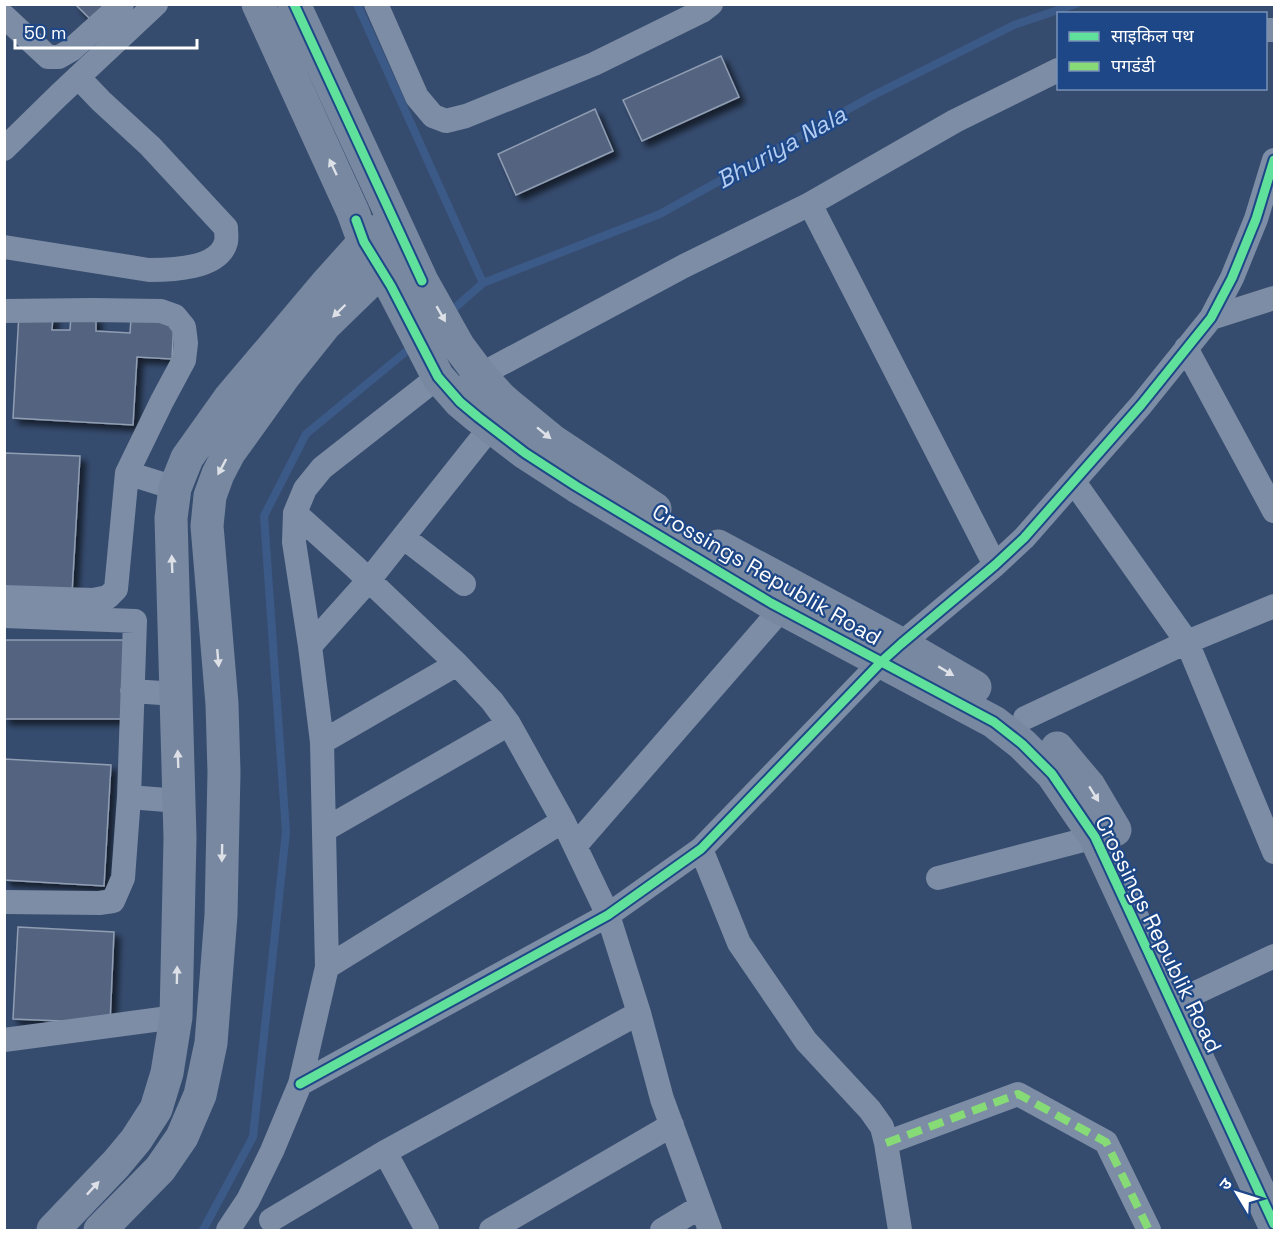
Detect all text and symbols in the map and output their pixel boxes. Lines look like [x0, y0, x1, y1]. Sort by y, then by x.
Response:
scale bar [15, 12, 196, 50]
legend [1057, 12, 1267, 90]
text: 50 m [24, 21, 66, 44]
text: साइकिल पथ [1111, 24, 1194, 47]
text: पगडंडी [1111, 54, 1156, 77]
water label: Bhuriya Nala [710, 98, 852, 195]
one-way arrow [328, 158, 337, 175]
one-way arrow [332, 304, 347, 318]
one-way arrow [435, 306, 446, 322]
one-way arrow [536, 427, 552, 440]
one-way arrow [217, 458, 227, 475]
street label: Crossings Republik Road [647, 497, 887, 651]
one-way arrow [168, 555, 177, 574]
one-way arrow [213, 649, 223, 668]
one-way arrow [938, 666, 954, 677]
one-way arrow [174, 750, 183, 769]
one-way arrow [1088, 786, 1099, 802]
street label: Crossings Republik Road [1089, 811, 1229, 1057]
one-way arrow [218, 844, 227, 863]
one-way arrow [172, 966, 182, 985]
north arrow [1207, 1163, 1267, 1223]
text: उ [1214, 1173, 1237, 1194]
one-way arrow [86, 1181, 100, 1195]

